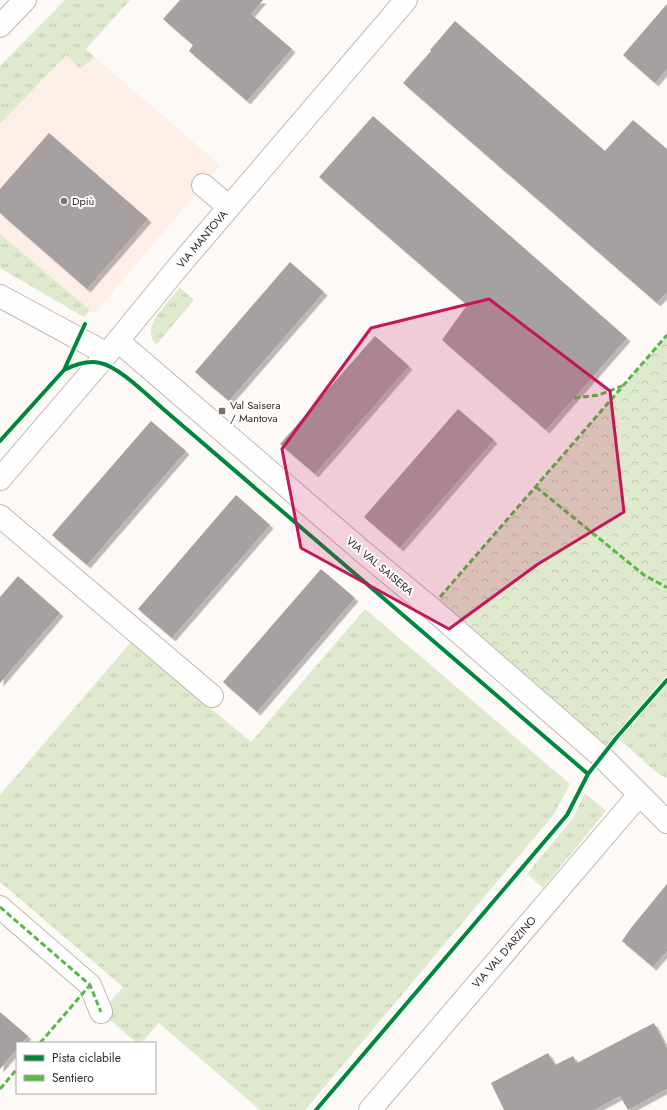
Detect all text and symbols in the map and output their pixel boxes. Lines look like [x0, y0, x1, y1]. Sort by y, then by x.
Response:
place label: Dpiù [72, 193, 94, 209]
marker: Dpiù [59, 196, 69, 206]
street label: VIA MANTOVA [173, 206, 232, 272]
place label: Val Saisera / Mantova [230, 397, 281, 426]
marker: Val Saisera / Mantova [217, 406, 227, 416]
street label: VIA VAL SAISERA [343, 533, 418, 599]
street label: VIA VAL D'ARZINO [468, 912, 540, 991]
legend [16, 1042, 156, 1094]
text: Pista ciclabile [52, 1049, 121, 1067]
text: Sentiero [52, 1069, 94, 1087]

